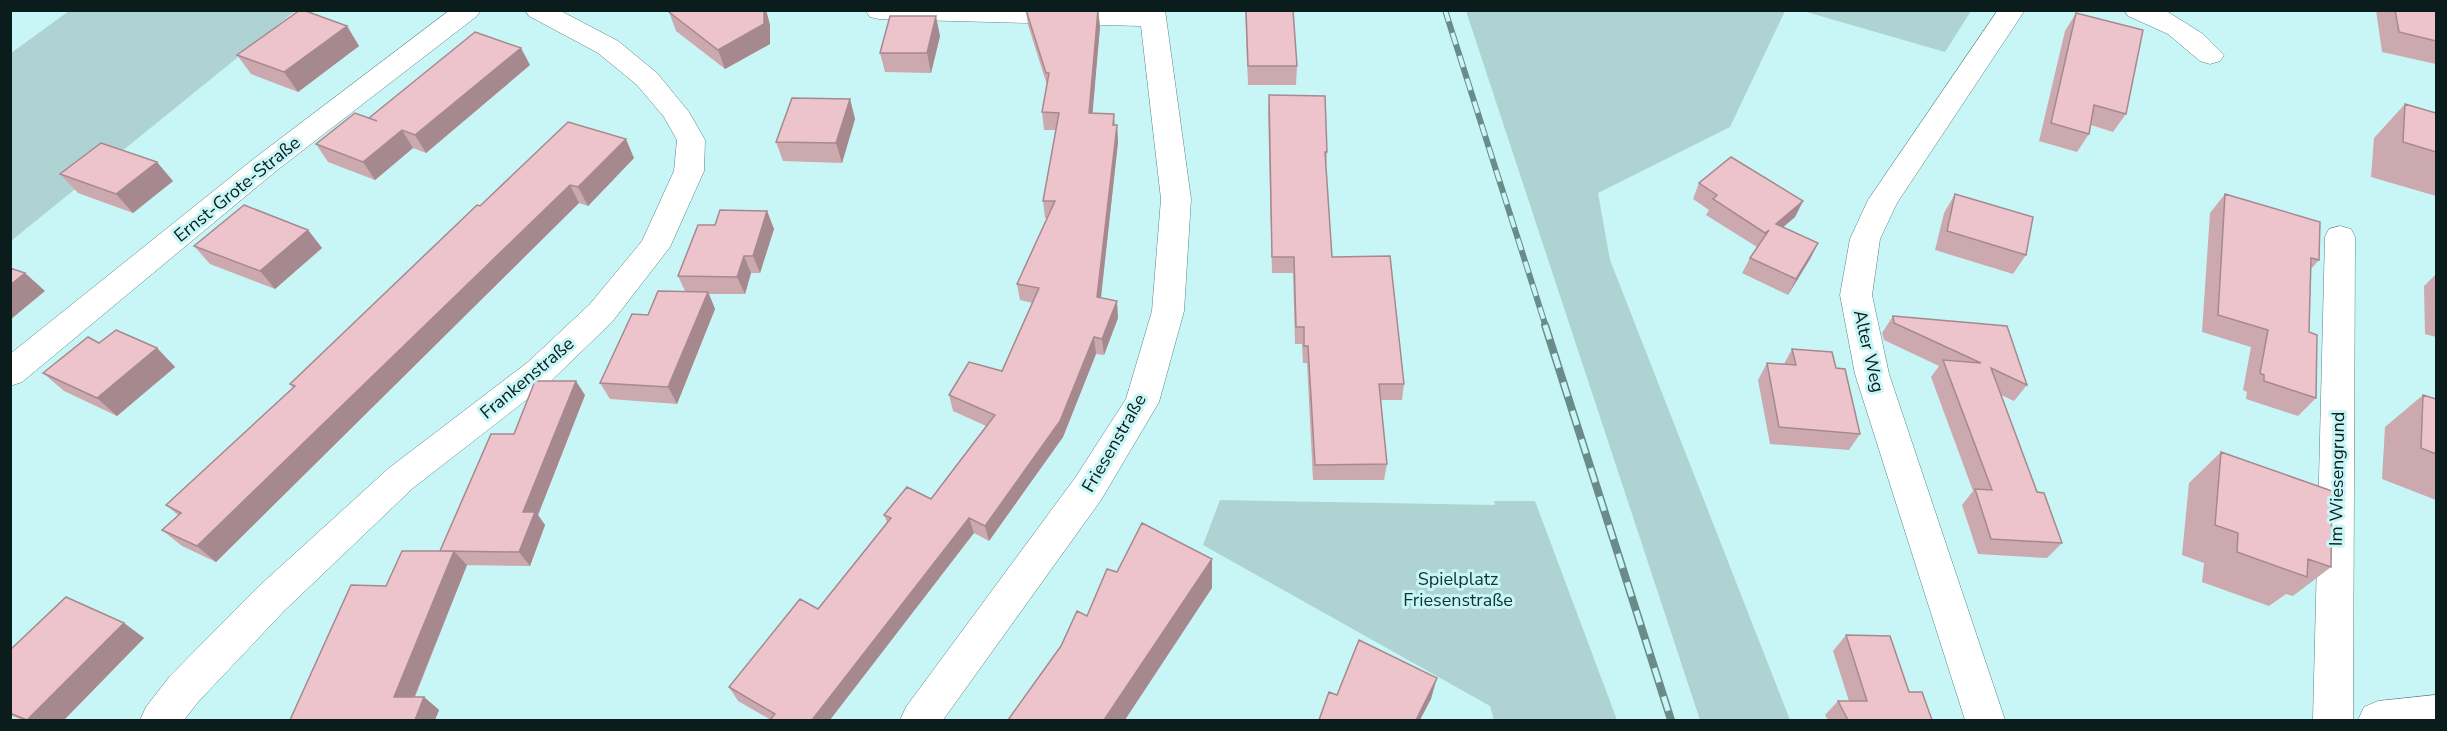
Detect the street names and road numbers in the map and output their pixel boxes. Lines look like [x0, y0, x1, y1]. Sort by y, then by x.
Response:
street label: Ernst-Grote-Straße [169, 131, 305, 247]
street label: Alter Weg [1848, 307, 1890, 395]
street label: Frankenstraße [475, 332, 579, 424]
street label: Friesenstraße [1076, 389, 1152, 497]
street label: Im Wiesengrund [2324, 412, 2350, 546]

